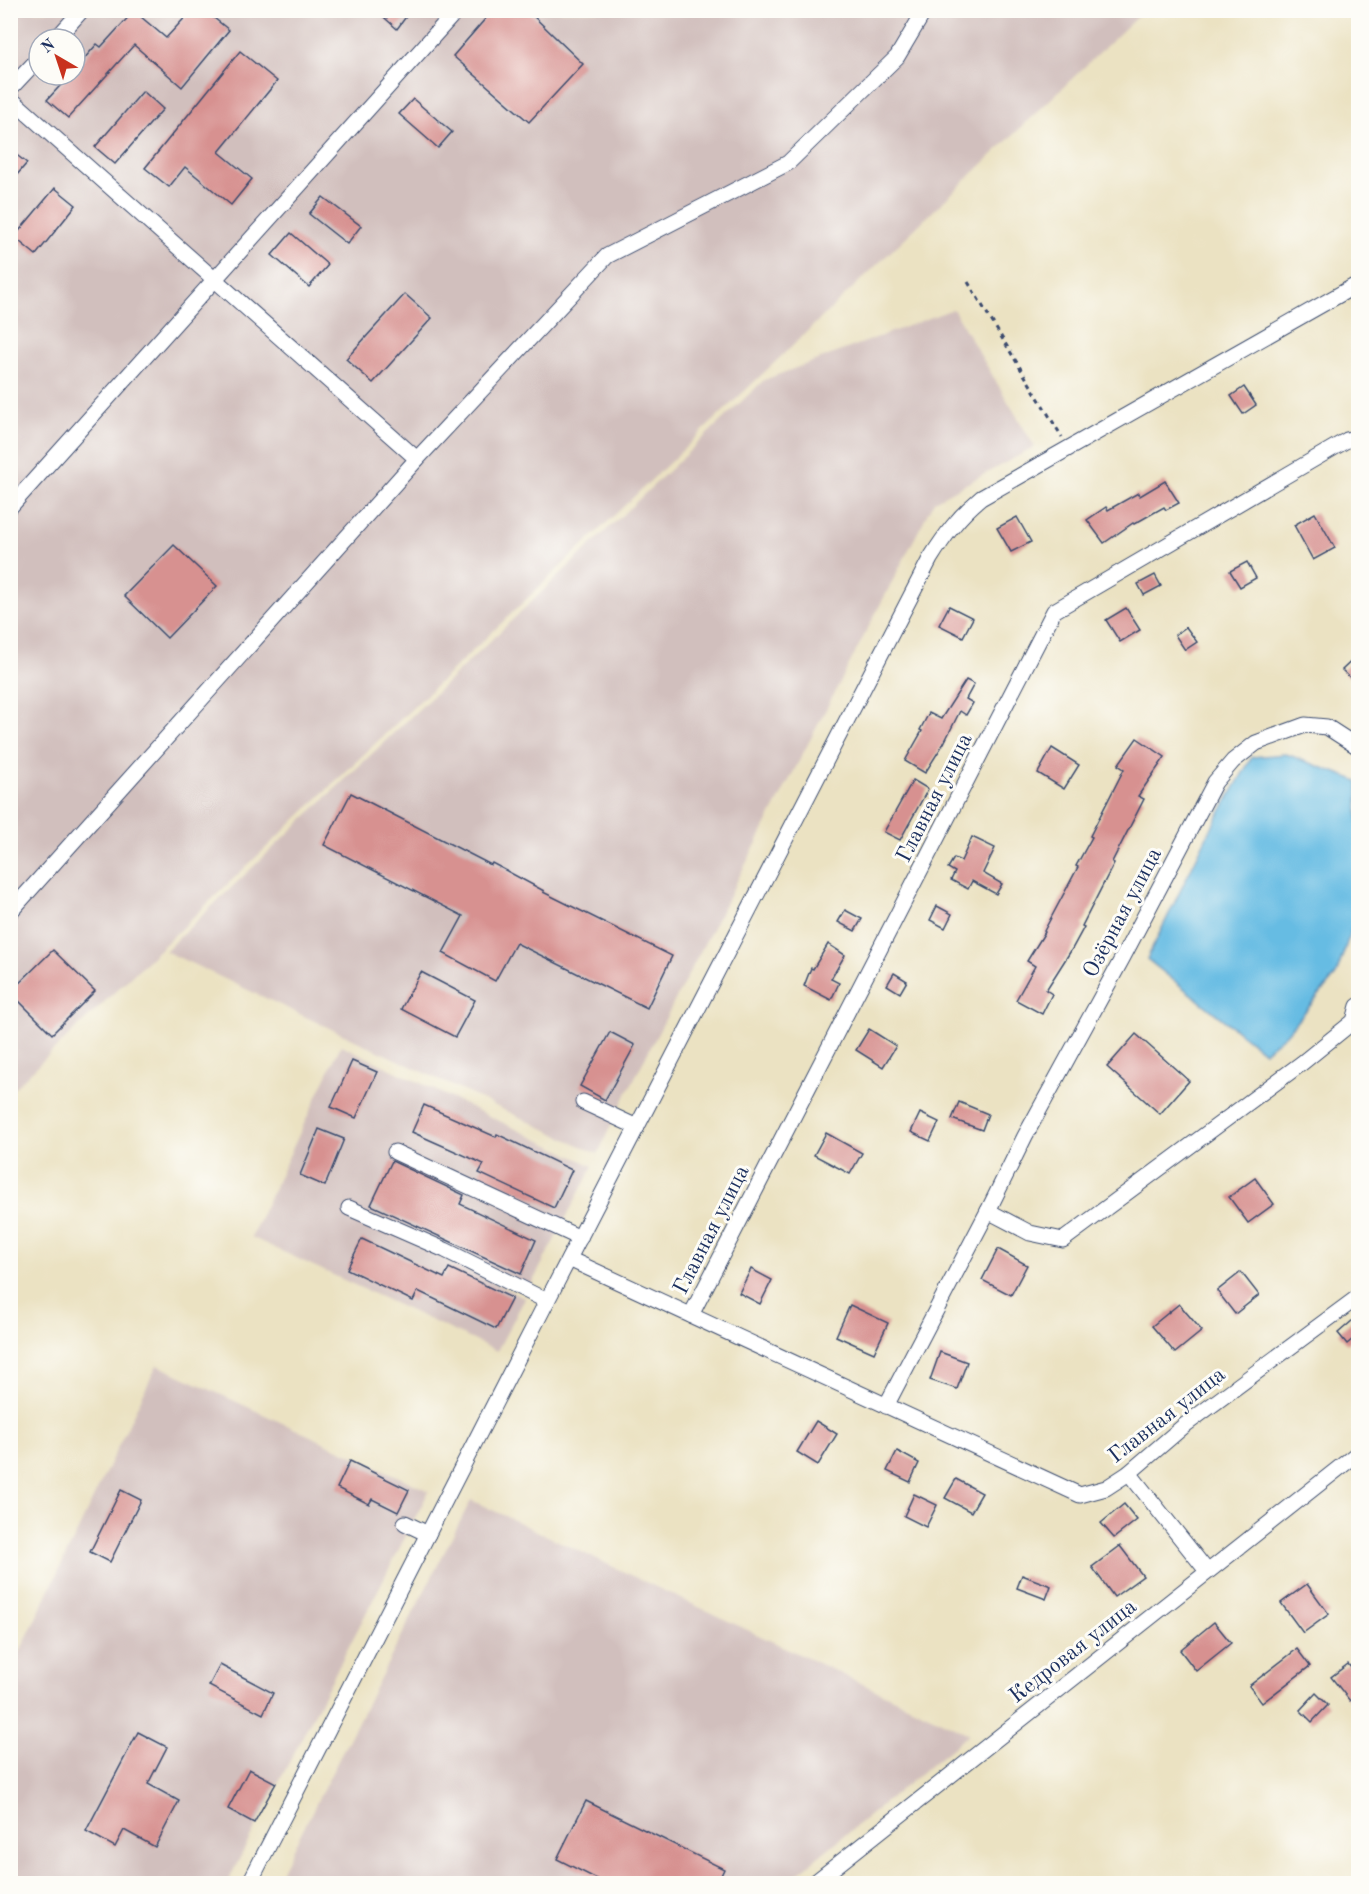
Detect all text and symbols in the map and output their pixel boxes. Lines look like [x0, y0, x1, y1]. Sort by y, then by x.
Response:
north arrow [27, 27, 87, 87]
text: N [39, 36, 59, 57]
street label: Главная улица [893, 730, 977, 866]
street label: Озёрная улица [1079, 844, 1166, 981]
street label: Главная улица [670, 1162, 754, 1298]
street label: Главная улица [1105, 1363, 1230, 1468]
street label: Кедровая улица [1006, 1595, 1141, 1708]

